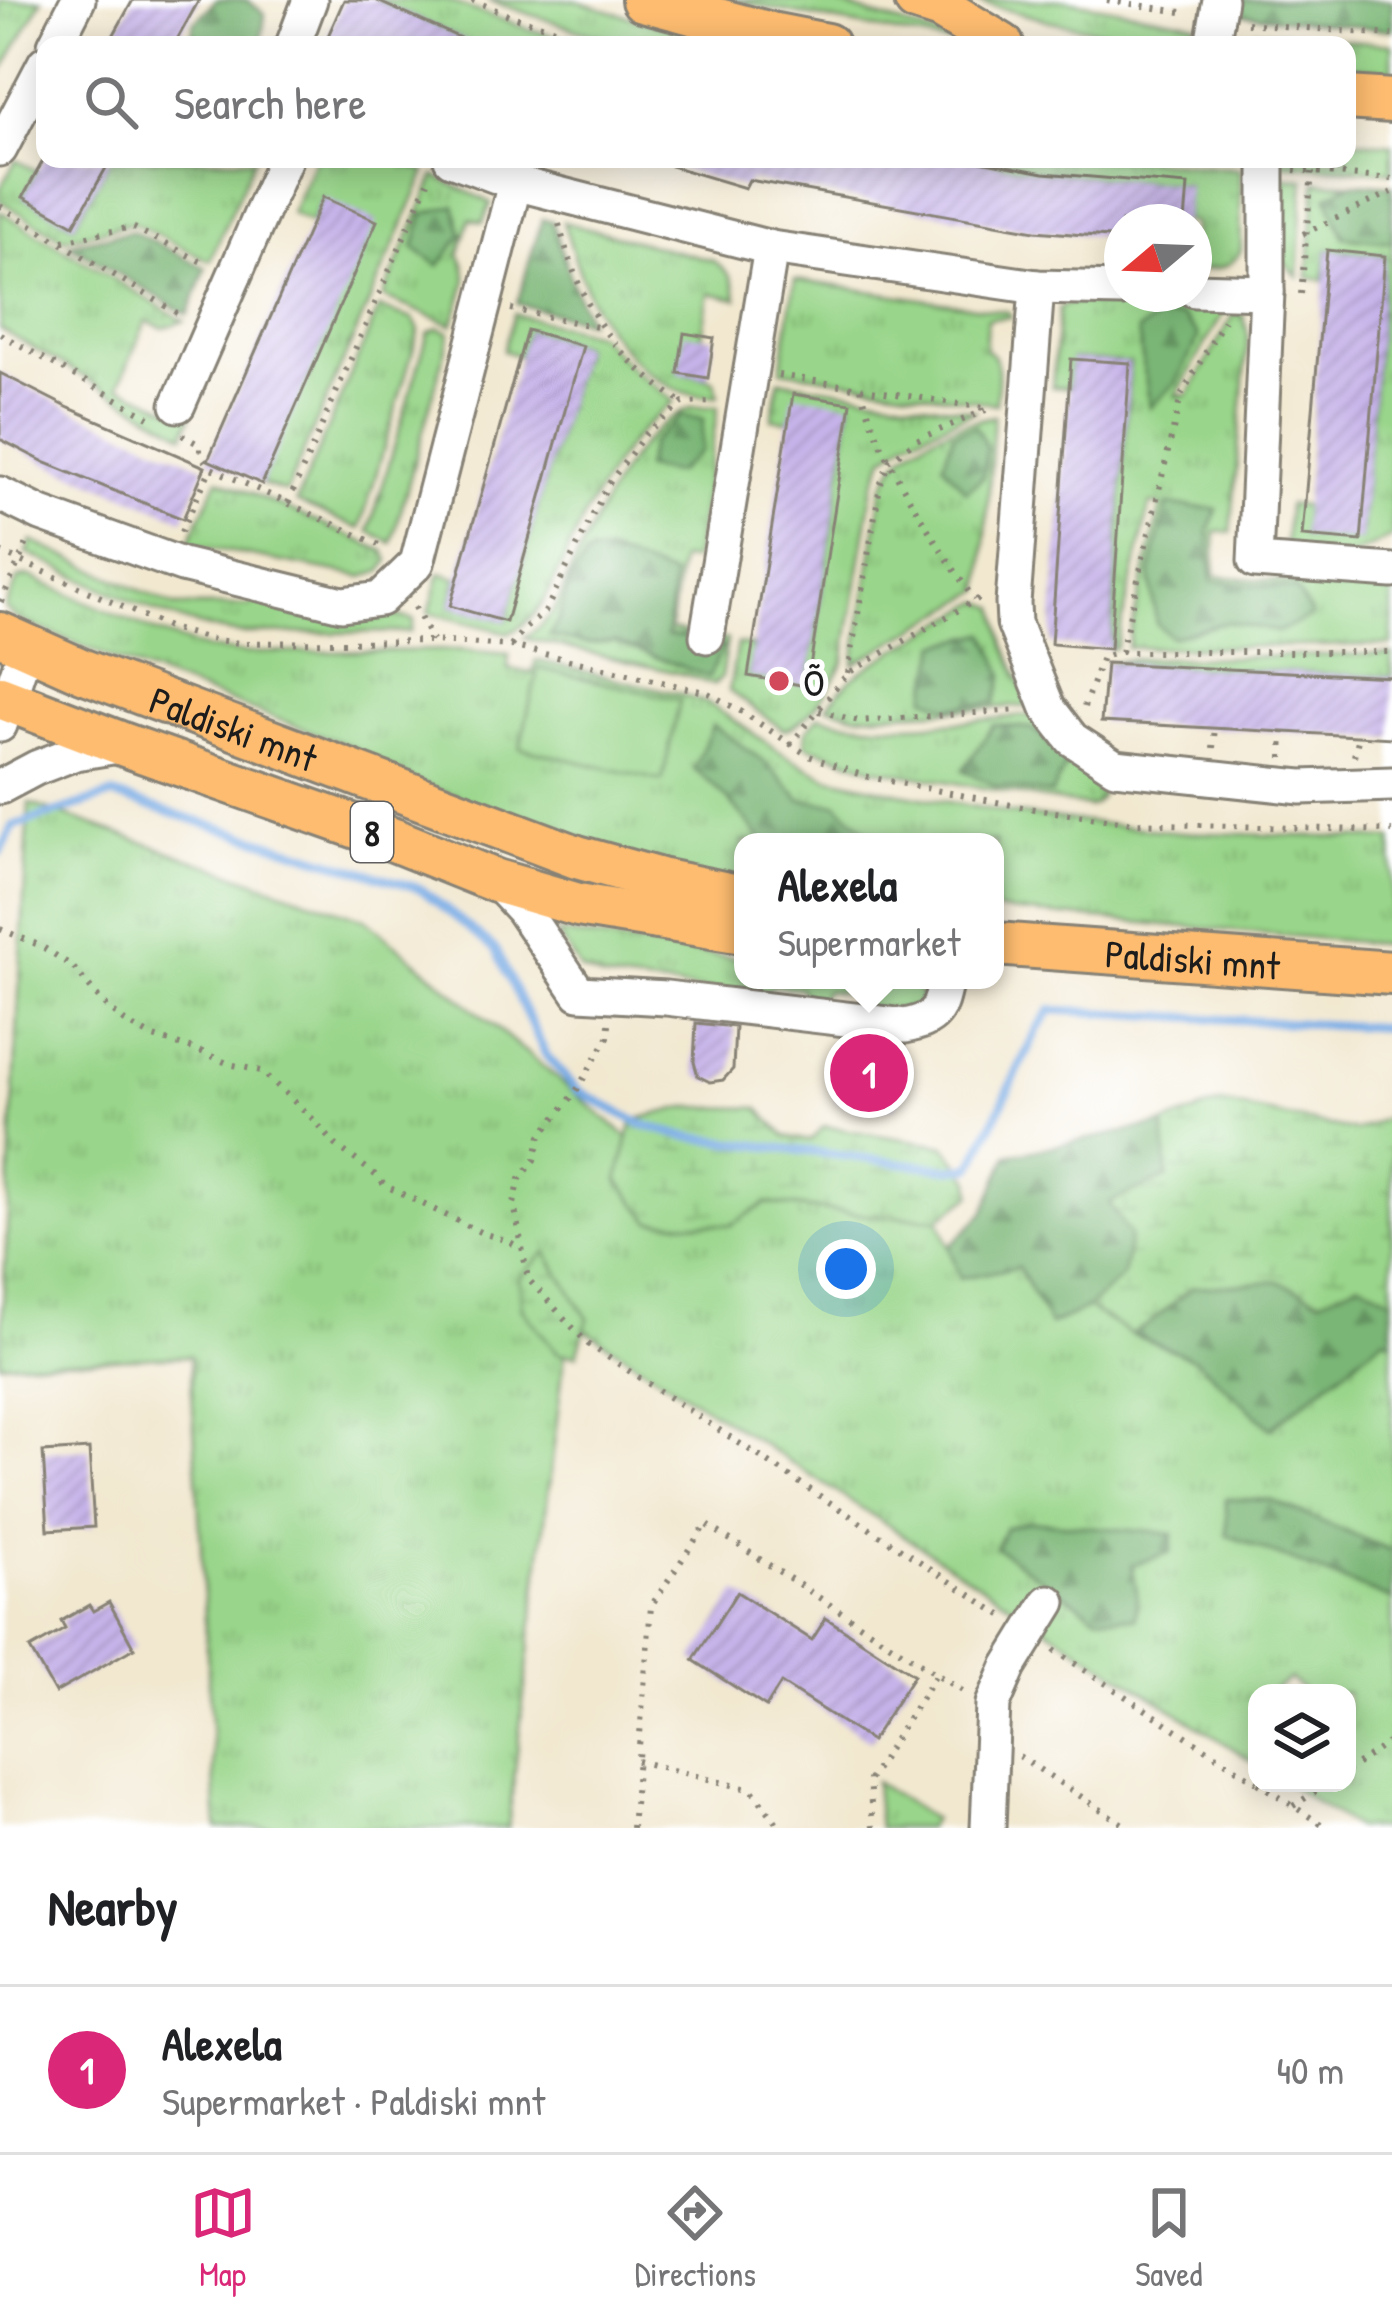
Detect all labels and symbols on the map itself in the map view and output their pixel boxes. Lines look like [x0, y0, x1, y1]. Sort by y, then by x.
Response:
north arrow [1104, 204, 1212, 312]
place label: Õ [803, 655, 825, 708]
marker: Õ [766, 668, 792, 694]
street label: Paldiski mnt [143, 672, 326, 784]
road number: 8 [351, 802, 393, 862]
street label: Paldiski mnt [1103, 926, 1282, 991]
pin: 1 [830, 1028, 908, 1118]
your location [816, 1239, 876, 1299]

